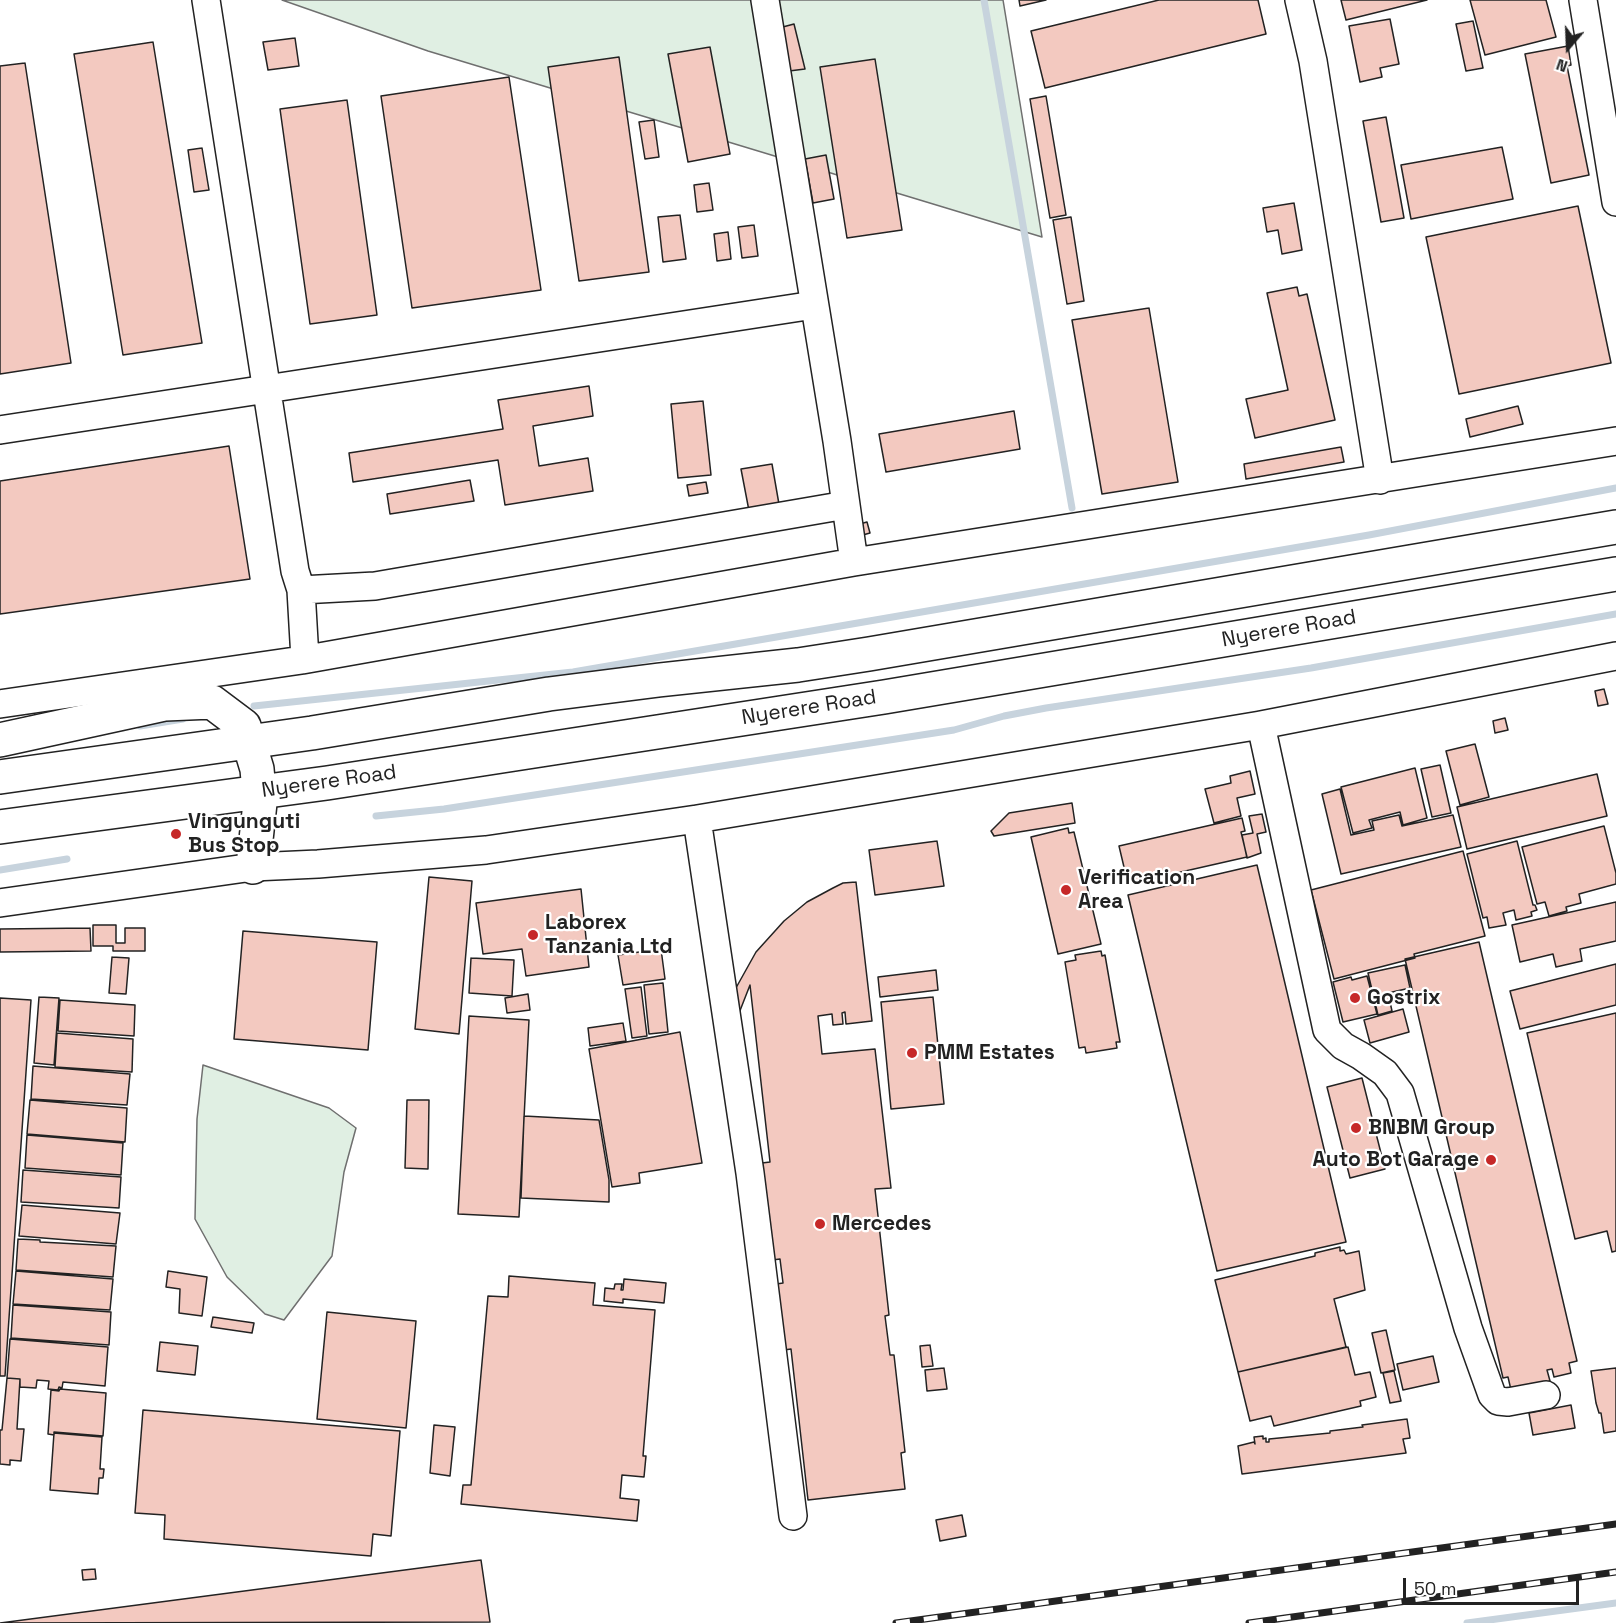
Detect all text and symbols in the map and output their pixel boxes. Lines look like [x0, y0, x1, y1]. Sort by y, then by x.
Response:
north arrow [1538, 18, 1598, 78]
text: N [1553, 54, 1570, 77]
street label: Nyerere Road [1220, 605, 1358, 653]
street label: Nyerere Road [740, 685, 878, 731]
street label: Nyerere Road [260, 760, 398, 804]
place label: Vingunguti Bus Stop [188, 809, 300, 859]
marker: Vingunguti Bus Stop [169, 827, 183, 841]
place label: Verification Area [1078, 865, 1195, 915]
marker: Verification Area [1059, 883, 1073, 897]
place label: Laborex Tanzania Ltd [545, 910, 673, 960]
marker: Laborex Tanzania Ltd [526, 928, 540, 942]
place label: Gostrix [1367, 985, 1440, 1011]
marker: Gostrix [1348, 991, 1362, 1005]
place label: PMM Estates [924, 1040, 1055, 1066]
marker: PMM Estates [905, 1046, 919, 1060]
place label: BNBM Group [1368, 1115, 1495, 1141]
marker: BNBM Group [1349, 1121, 1363, 1135]
place label: Auto Bot Garage [1312, 1147, 1479, 1173]
marker: Auto Bot Garage [1484, 1153, 1498, 1167]
place label: Mercedes [832, 1211, 932, 1237]
marker: Mercedes [813, 1217, 827, 1231]
scale bar [1406, 1566, 1582, 1604]
text: 50 m [1414, 1577, 1456, 1600]

